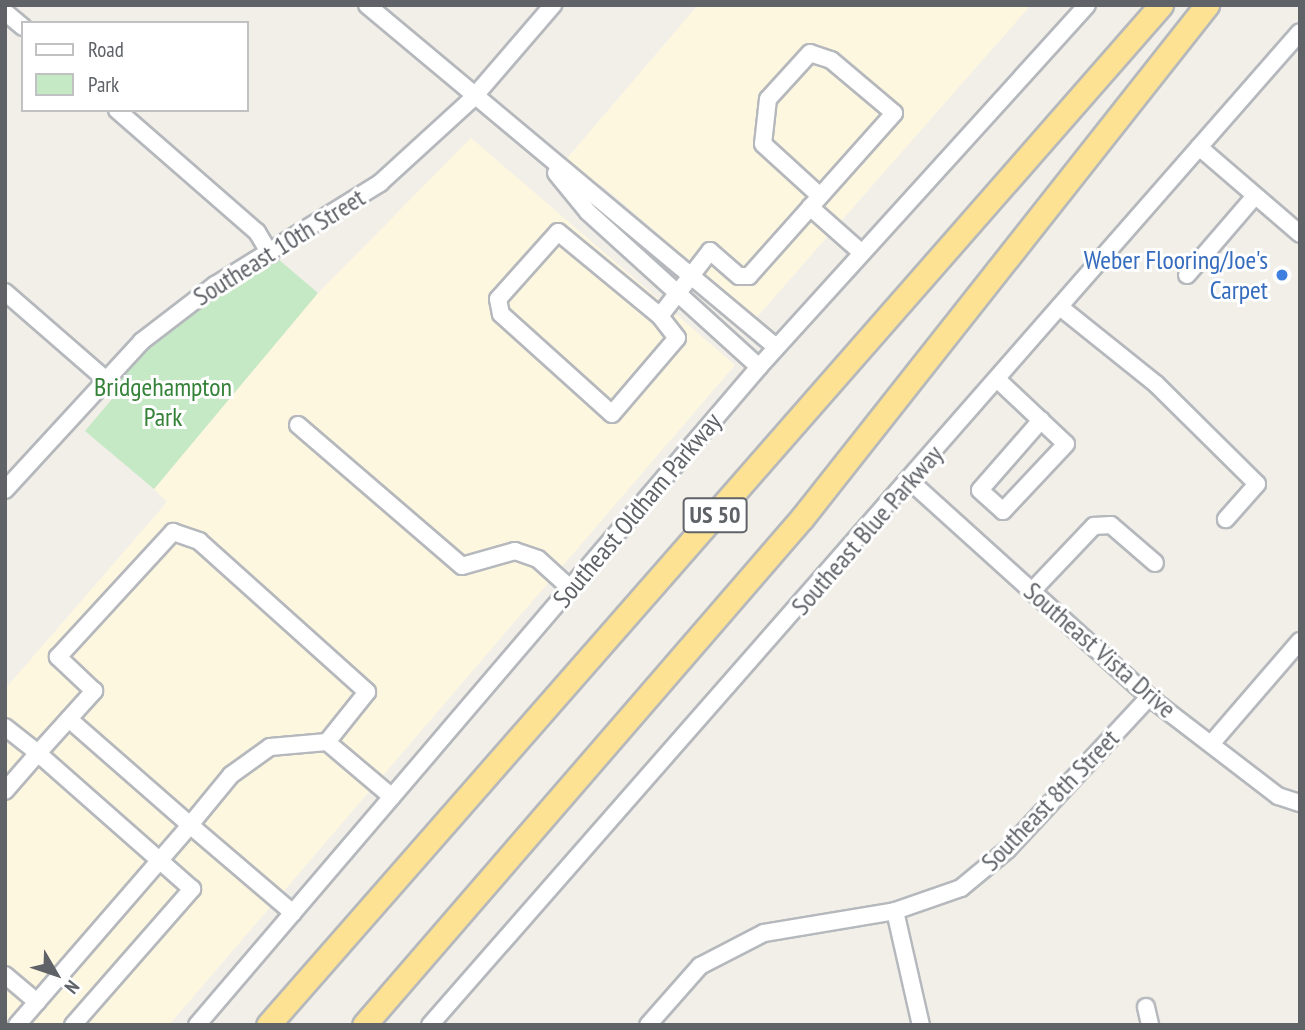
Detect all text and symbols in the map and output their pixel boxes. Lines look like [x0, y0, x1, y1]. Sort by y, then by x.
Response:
legend [21, 21, 248, 112]
text: Road [88, 36, 124, 63]
text: Park [88, 71, 119, 98]
street label: Southeast 10th Street [188, 182, 370, 312]
place label: Weber Flooring/Joe's Carpet [1084, 244, 1268, 306]
marker: Weber Flooring/Joe's Carpet [1274, 267, 1290, 283]
park label: Bridgehampton Park [94, 371, 232, 432]
street label: Southeast Oldham Parkway [546, 406, 728, 614]
street label: Southeast Blue Parkway [785, 439, 949, 621]
road number: US 50 [682, 494, 748, 536]
street label: Southeast Vista Drive [1017, 575, 1183, 725]
street label: Southeast 8th Street [975, 723, 1125, 877]
north arrow [21, 939, 91, 1009]
text: N [60, 976, 85, 999]

